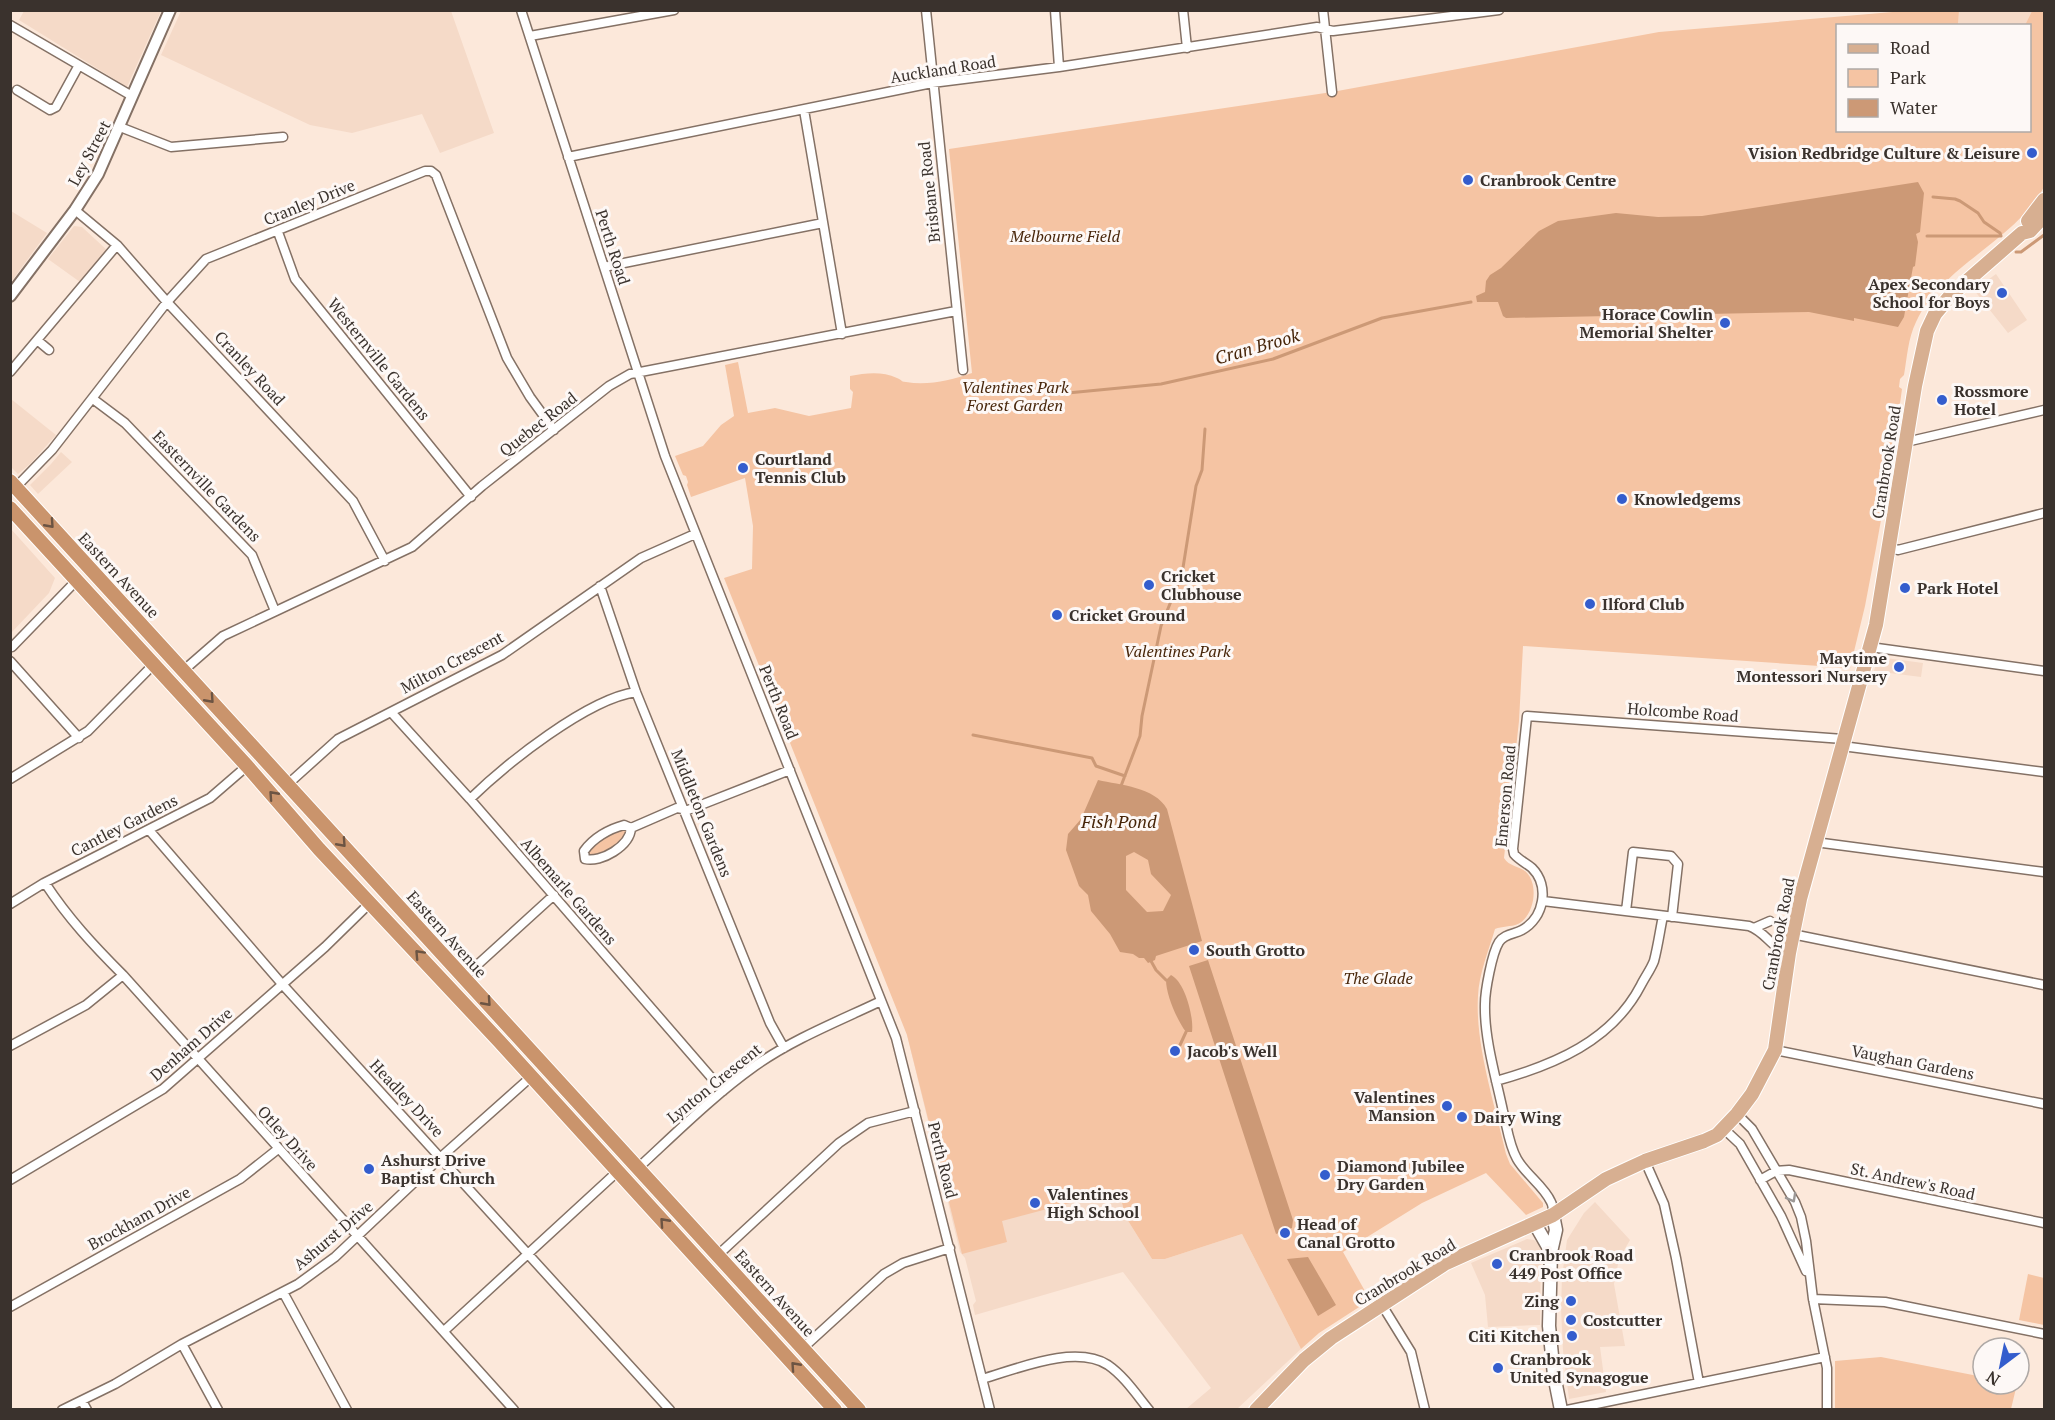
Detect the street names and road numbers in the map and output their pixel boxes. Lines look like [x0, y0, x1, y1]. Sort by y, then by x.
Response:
street label: Auckland Road [889, 50, 998, 88]
street label: Ley Street [63, 116, 115, 190]
street label: Brisbane Road [913, 140, 945, 244]
street label: Cranley Drive [260, 174, 358, 230]
street label: Perth Road [590, 206, 636, 288]
street label: Westernville Gardens [323, 293, 435, 425]
street label: Cranley Road [210, 326, 290, 410]
street label: Quebec Road [495, 387, 581, 461]
street label: Cranbrook Road [1866, 404, 1906, 520]
street label: Easternville Gardens [148, 425, 266, 547]
street label: Eastern Avenue [73, 527, 165, 623]
street label: Milton Crescent [397, 626, 507, 698]
street label: Perth Road [754, 662, 804, 742]
street label: Holcombe Road [1627, 697, 1739, 727]
street label: Emerson Road [1490, 744, 1520, 848]
street label: Middleton Gardens [666, 746, 738, 880]
street label: Cantley Gardens [67, 789, 181, 861]
street label: Albemarle Gardens [516, 833, 622, 950]
street label: Cranbrook Road [1756, 876, 1800, 992]
street label: Eastern Avenue [402, 886, 492, 982]
street label: Denham Drive [145, 1002, 237, 1086]
street label: Lynton Crescent [662, 1038, 766, 1128]
street label: Vaughan Gardens [1850, 1039, 1976, 1085]
street label: Headley Drive [365, 1054, 449, 1142]
street label: Otley Drive [253, 1101, 323, 1175]
street label: Perth Road [923, 1119, 963, 1201]
street label: St. Andrew's Road [1849, 1157, 1977, 1205]
street label: Brockham Drive [84, 1181, 194, 1255]
street label: Ashurst Drive [289, 1195, 377, 1275]
street label: Cranbrook Road [1350, 1233, 1460, 1311]
street label: Eastern Avenue [730, 1245, 820, 1341]

